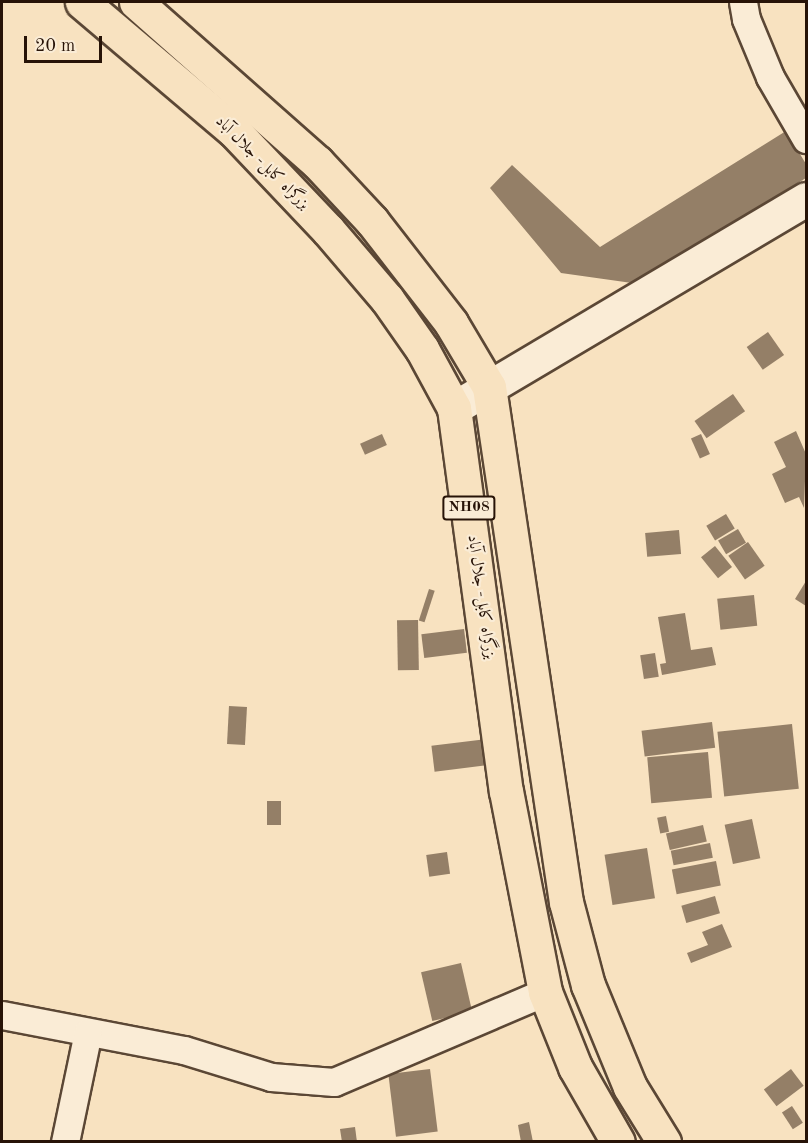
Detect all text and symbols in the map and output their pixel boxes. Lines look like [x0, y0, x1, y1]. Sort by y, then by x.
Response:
scale bar [27, 24, 105, 62]
text: 20 m [35, 37, 75, 55]
street label: بزرگراه کابل- جلال آباد [211, 112, 313, 214]
road number: NH08 [442, 496, 496, 520]
street label: بزرگراه کابل- جلال آباد [463, 534, 499, 660]

